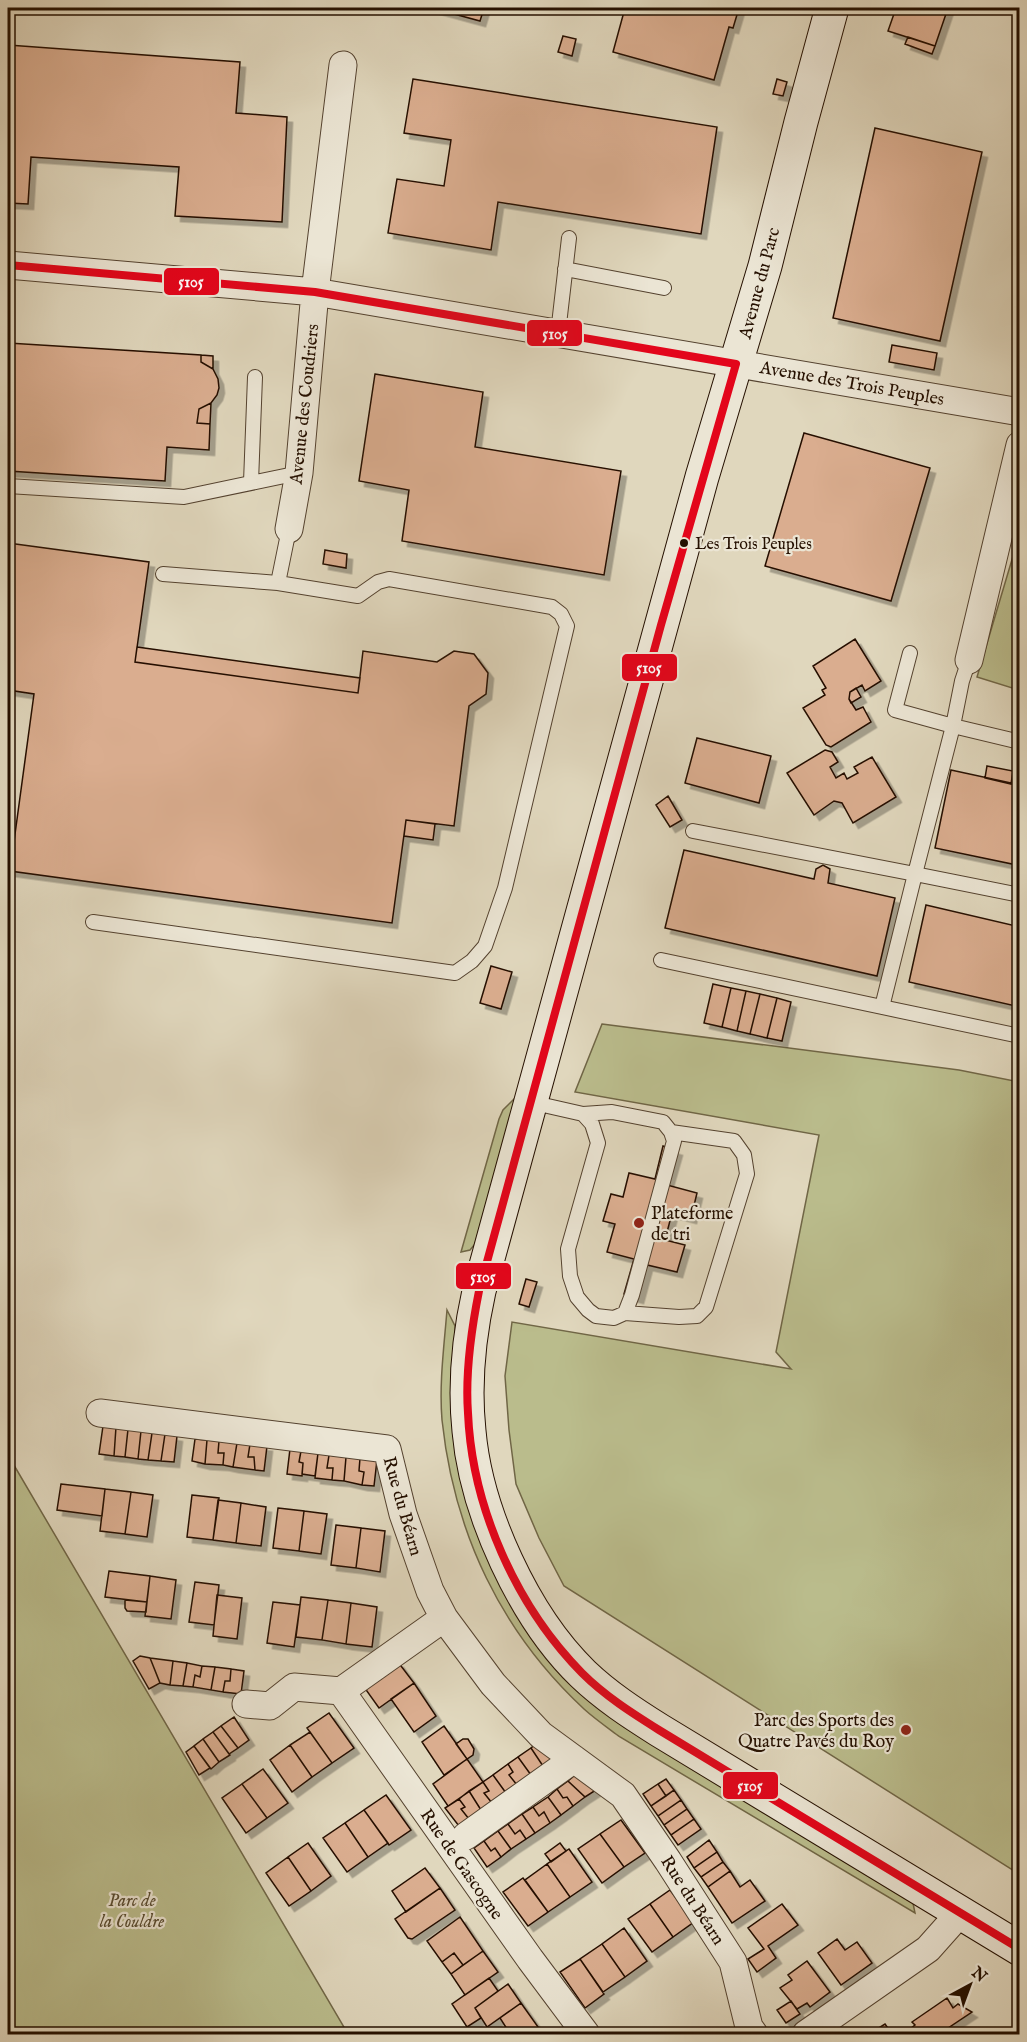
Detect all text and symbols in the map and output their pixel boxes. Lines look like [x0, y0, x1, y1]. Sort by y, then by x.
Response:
street label: Avenue du Parc [734, 225, 786, 342]
line badge: 5105 [163, 267, 220, 296]
text: 5105 [178, 273, 204, 293]
line badge: 5105 [526, 319, 583, 347]
street label: Avenue des Coudriers [286, 323, 325, 486]
text: 5105 [542, 325, 568, 345]
street label: Avenue des Trois Peuples [757, 357, 946, 412]
place label: Les Trois Peuples [695, 535, 812, 555]
marker: Les Trois Peuples [678, 537, 690, 549]
line badge: 5105 [621, 653, 678, 682]
text: 5105 [636, 659, 662, 679]
place label: Plateforme de tri [651, 1203, 733, 1247]
marker: Plateforme de tri [632, 1216, 646, 1230]
line badge: 5105 [455, 1262, 512, 1290]
text: 5105 [470, 1268, 496, 1288]
street label: Rue du Béarn [376, 1454, 427, 1559]
place label: Parc des Sports des Quatre Pavés du Roy [738, 1710, 894, 1754]
marker: Parc des Sports des Quatre Pavés du Roy [899, 1723, 913, 1737]
line badge: 5105 [722, 1771, 779, 1800]
text: 5105 [737, 1777, 763, 1797]
street label: Rue de Gascogne [414, 1805, 508, 1925]
street label: Rue du Béarn [654, 1852, 729, 1950]
park label: Parc de la Couldre [100, 1890, 164, 1934]
north arrow [940, 1955, 1000, 2015]
text: N [966, 1962, 990, 1987]

